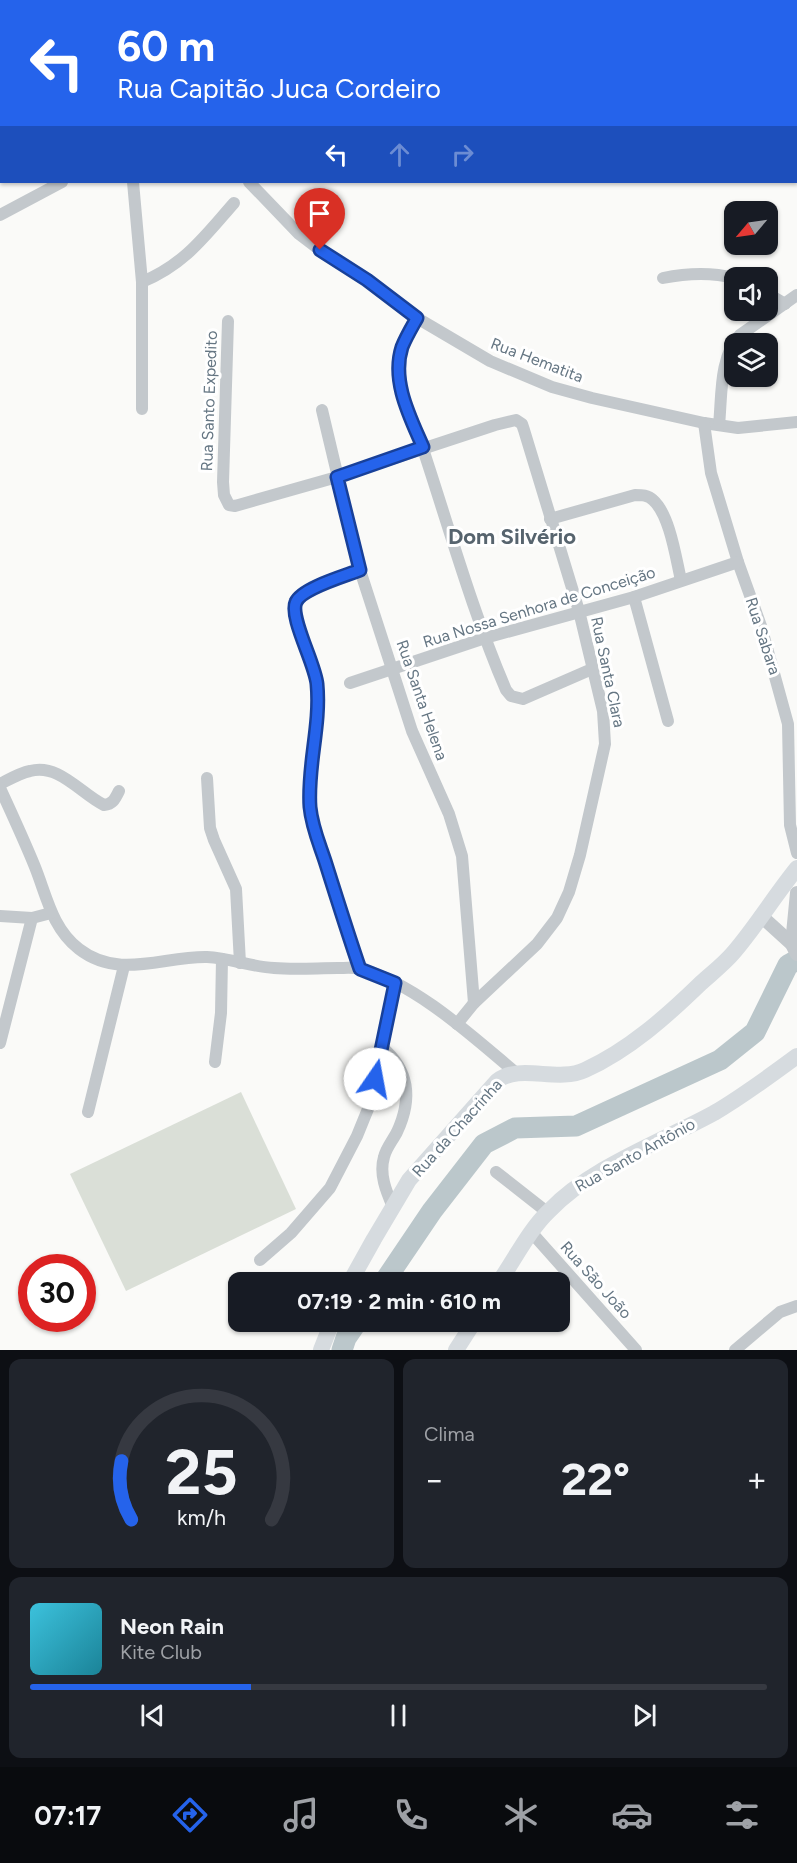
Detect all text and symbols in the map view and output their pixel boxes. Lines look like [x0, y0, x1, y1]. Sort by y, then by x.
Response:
text: 60 m [117, 21, 215, 72]
icon: left [18, 24, 96, 102]
text: Rua Capitão Juca Cordeiro [117, 72, 441, 105]
icon: left [320, 138, 353, 171]
icon: ahead [383, 138, 416, 171]
icon: right [446, 138, 479, 171]
pin [294, 188, 345, 250]
icon: arrive [303, 197, 336, 230]
north arrow [724, 201, 778, 255]
map controls [724, 201, 778, 387]
button: sound [724, 267, 778, 321]
street label: Rua Santo Expedito [197, 330, 221, 472]
button: layers [724, 333, 778, 387]
street label: Rua Hematita [488, 334, 586, 386]
district label: Dom Silvério [448, 523, 576, 550]
street label: Rua Nossa Senhora de Conceição [421, 563, 657, 651]
street label: Rua Sabara [742, 595, 784, 677]
street label: Rua Santa Clara [587, 615, 629, 729]
street label: Rua Santa Helena [392, 637, 452, 763]
position arrow [343, 1047, 407, 1111]
street label: Rua da Chacrinha [408, 1075, 506, 1181]
street label: Rua Santo Antônio [572, 1114, 698, 1196]
street label: Rua São João [556, 1238, 636, 1322]
speed limit sign: 30 [18, 1254, 96, 1332]
text: 07:19 · 2 min · 610 m [297, 1288, 501, 1315]
text: Clima [424, 1422, 475, 1446]
text: 25 [165, 1435, 238, 1510]
text: 22° [561, 1452, 630, 1506]
text: − [424, 1460, 445, 1499]
text: + [746, 1460, 767, 1499]
text: km/h [177, 1506, 226, 1531]
text: Neon Rain [120, 1613, 224, 1640]
text: Kite Club [120, 1640, 202, 1664]
icon: previous [136, 1699, 169, 1732]
icon: pause [382, 1699, 415, 1732]
icon: next [628, 1699, 661, 1732]
icon: directions [169, 1794, 211, 1836]
icon: music [280, 1794, 322, 1836]
icon: phone [390, 1794, 432, 1836]
icon: climate [500, 1794, 542, 1836]
icon: car [611, 1794, 653, 1836]
icon: filters [721, 1794, 763, 1836]
text: 07:17 [34, 1799, 101, 1832]

